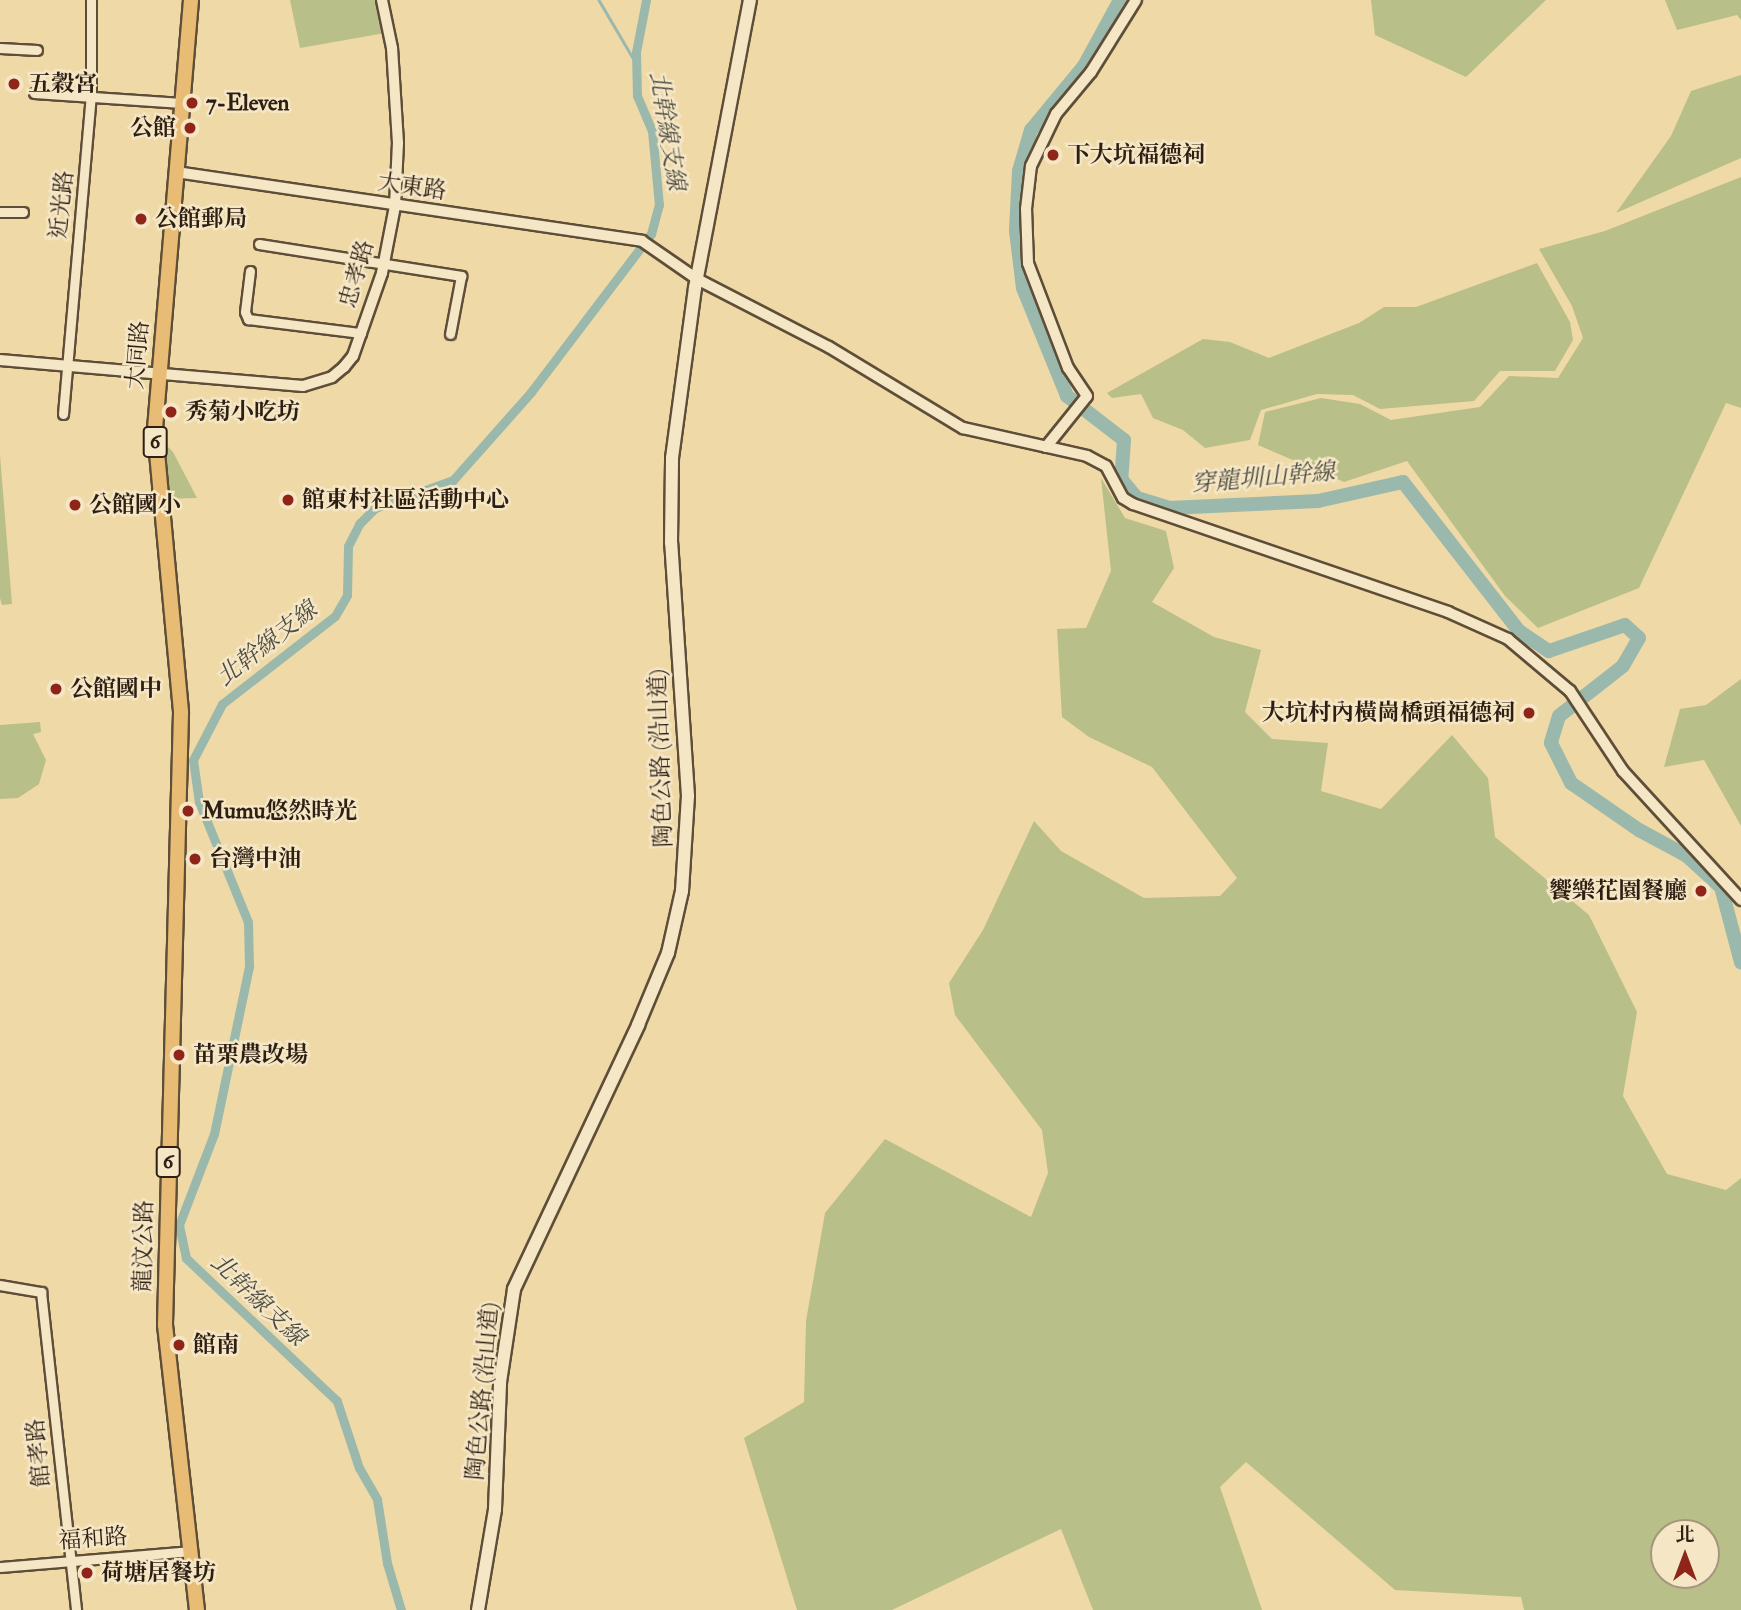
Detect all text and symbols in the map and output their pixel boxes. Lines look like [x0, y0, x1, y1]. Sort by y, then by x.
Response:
water label: 北幹線支線 [643, 69, 691, 193]
place label: 五穀宮 [28, 70, 97, 98]
marker: 五穀宮 [6, 76, 22, 92]
place label: 7-Eleven [206, 89, 289, 117]
marker: 7-Eleven [184, 95, 200, 111]
place label: 公館 [130, 114, 176, 142]
marker: 公館 [182, 120, 198, 136]
place label: 下大坑福德祠 [1067, 141, 1205, 169]
marker: 下大坑福德祠 [1045, 147, 1061, 163]
street label: 近光路 [45, 169, 79, 241]
street label: 大東路 [376, 169, 448, 205]
place label: 公館郵局 [155, 205, 247, 233]
marker: 公館郵局 [133, 211, 149, 227]
street label: 忠孝路 [334, 237, 380, 311]
street label: 大同路 [121, 319, 155, 391]
place label: 秀菊小吃坊 [185, 398, 300, 426]
marker: 秀菊小吃坊 [163, 404, 179, 420]
road number: 6 [141, 424, 169, 460]
water label: 穿龍圳山幹線 [1190, 457, 1336, 499]
place label: 館東村社區活動中心 [302, 486, 509, 514]
place label: 公館國小 [89, 491, 181, 519]
marker: 館東村社區活動中心 [280, 492, 296, 508]
marker: 公館國小 [67, 497, 83, 513]
water label: 北幹線支線 [211, 596, 323, 692]
street label: 陶色公路 (沿山道) [644, 668, 678, 848]
place label: 公館國中 [70, 675, 162, 703]
marker: 公館國中 [48, 681, 64, 697]
place label: 大坑村內橫崗橋頭福德祠 [1262, 699, 1515, 727]
marker: 大坑村內橫崗橋頭福德祠 [1521, 705, 1537, 721]
place label: Mumu悠然時光 [202, 797, 357, 825]
marker: Mumu悠然時光 [180, 803, 196, 819]
place label: 台灣中油 [209, 845, 301, 873]
marker: 台灣中油 [187, 851, 203, 867]
place label: 饗樂花園餐廳 [1549, 877, 1687, 905]
marker: 饗樂花園餐廳 [1693, 883, 1709, 899]
place label: 苗栗農改場 [193, 1041, 308, 1069]
marker: 苗栗農改場 [171, 1047, 187, 1063]
road number: 6 [154, 1144, 182, 1180]
street label: 龍汶公路 [129, 1200, 159, 1292]
water label: 北幹線支線 [205, 1248, 311, 1352]
street label: 陶色公路 (沿山道) [461, 1301, 505, 1481]
place label: 館南 [193, 1331, 239, 1359]
marker: 館南 [171, 1337, 187, 1353]
street label: 館孝路 [22, 1417, 56, 1489]
north arrow [1650, 1519, 1720, 1589]
street label: 福和路 [58, 1523, 128, 1555]
text: 北 [1675, 1523, 1695, 1547]
place label: 荷塘居餐坊 [101, 1559, 216, 1587]
marker: 荷塘居餐坊 [79, 1565, 95, 1581]

